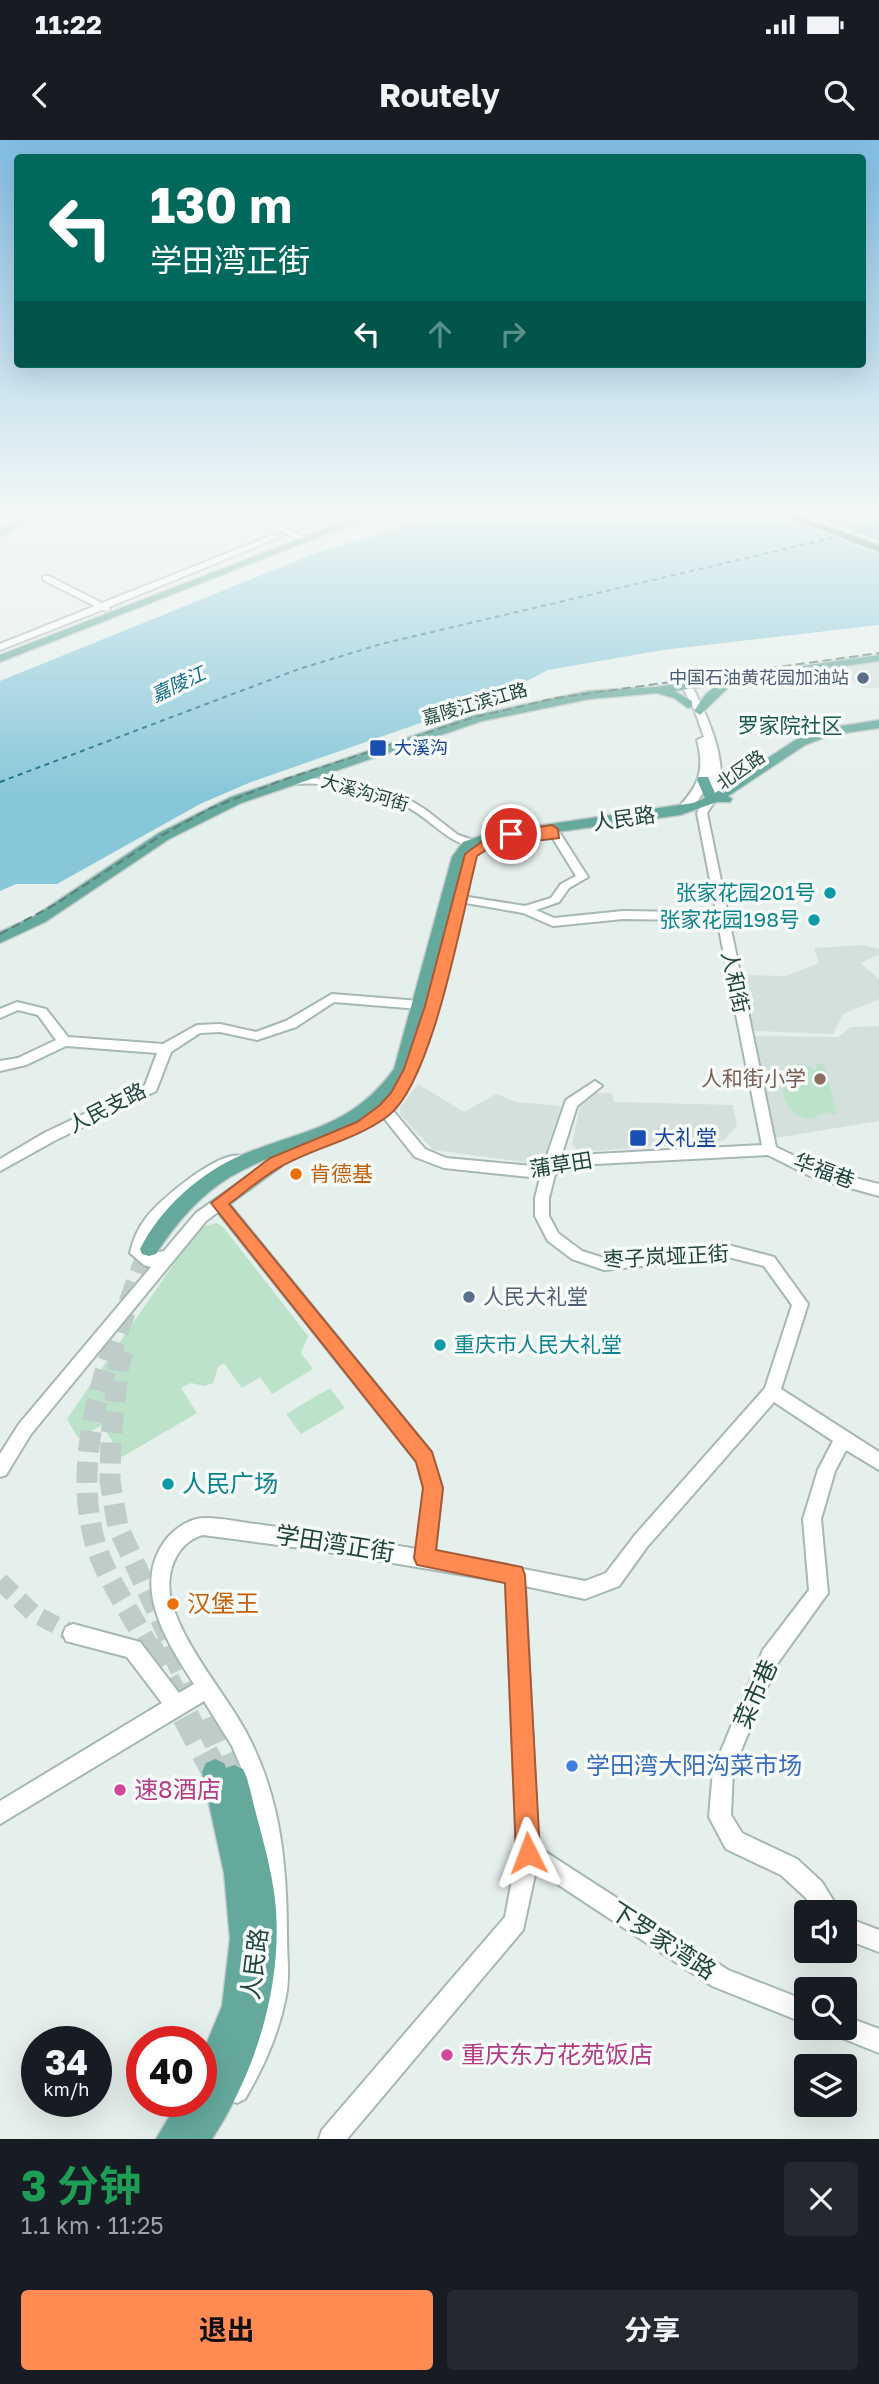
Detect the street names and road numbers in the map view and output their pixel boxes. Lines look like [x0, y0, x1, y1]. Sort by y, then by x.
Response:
street label: 嘉陵江滨江路 [420, 678, 530, 728]
street label: 北区路 [712, 745, 769, 794]
street label: 大溪沟河街 [319, 769, 412, 815]
street label: 人民路 [591, 801, 657, 835]
street label: 人和街 [717, 948, 755, 1015]
street label: 人民支路 [63, 1076, 150, 1138]
street label: 蒲草田 [528, 1146, 594, 1182]
street label: 华福巷 [790, 1147, 858, 1193]
street label: 枣子岚垭正街 [602, 1240, 730, 1272]
street label: 学田湾正街 [274, 1519, 397, 1566]
street label: 菜市巷 [727, 1655, 783, 1732]
street label: 下罗家湾路 [606, 1895, 722, 1985]
street label: 人民路 [235, 1926, 272, 2001]

